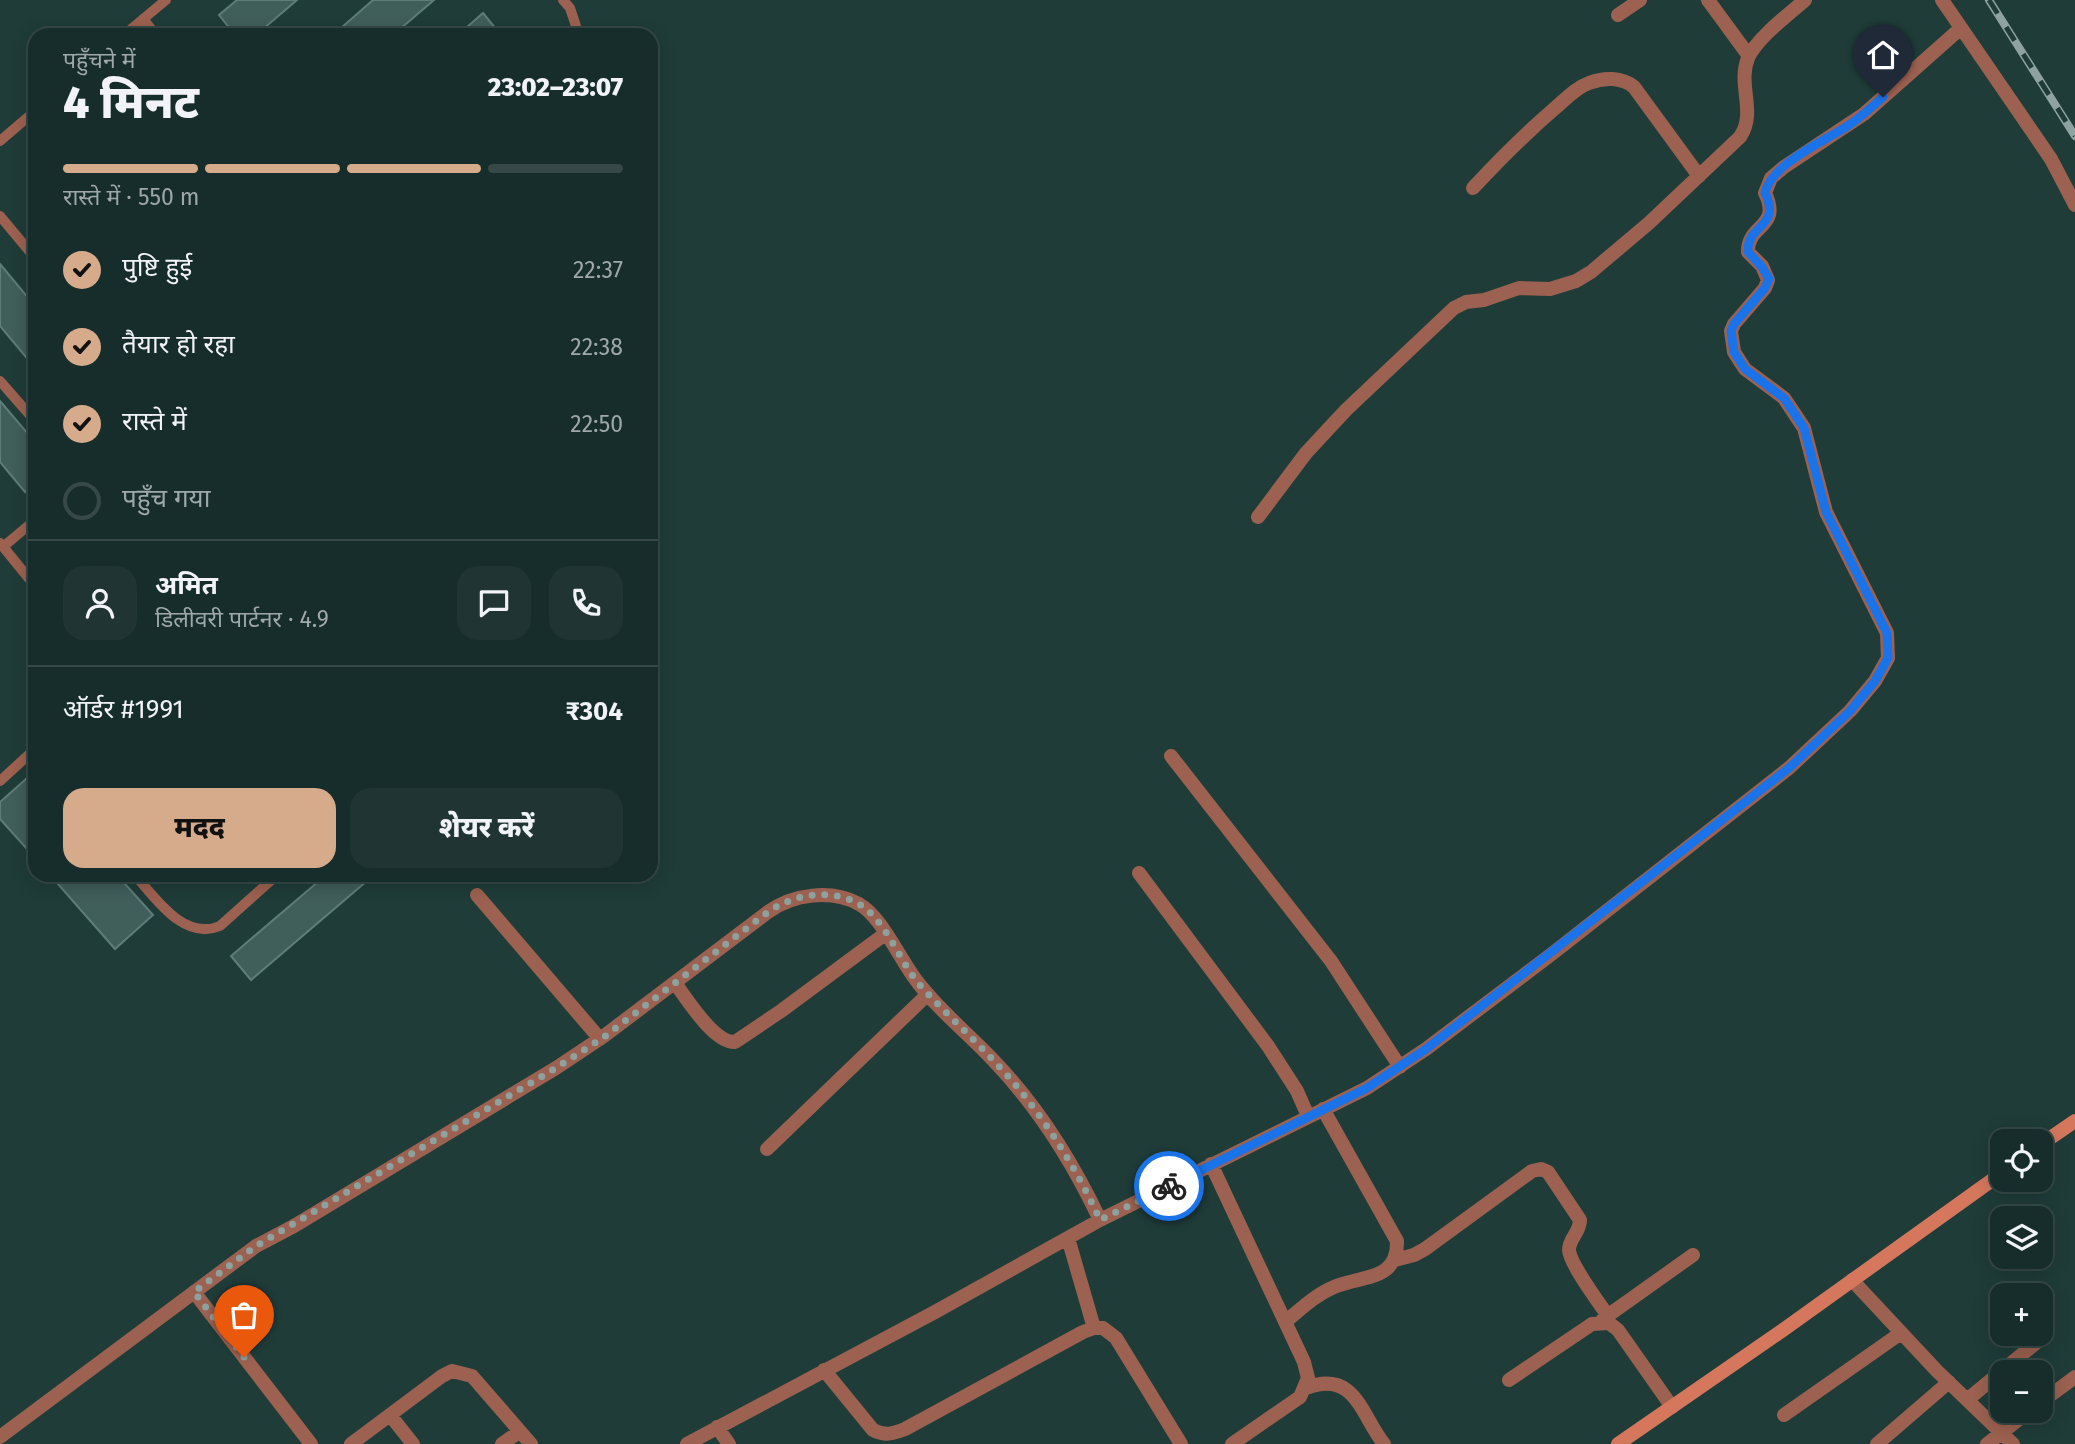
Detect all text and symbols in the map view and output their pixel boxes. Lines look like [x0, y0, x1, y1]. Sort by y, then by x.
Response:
pin [1853, 25, 1913, 97]
icon: home [1864, 36, 1902, 74]
text: पहुँचने में [63, 46, 136, 74]
text: 23:02–23:07 [488, 72, 623, 103]
text: 4 मिनट [63, 75, 199, 130]
text: रास्ते में · 550 m [63, 183, 200, 211]
icon: check [63, 251, 101, 289]
text: पुष्टि हुई [122, 252, 192, 283]
text: 22:37 [573, 256, 623, 284]
icon: check [63, 328, 101, 366]
text: तैयार हो रहा [122, 329, 235, 360]
text: 22:38 [570, 333, 623, 361]
icon: check [63, 405, 101, 443]
text: रास्ते में [122, 406, 187, 437]
text: 22:50 [570, 410, 623, 438]
text: पहुँच गया [122, 483, 210, 514]
button: person [63, 566, 137, 640]
button: chat [457, 566, 531, 640]
button: phone [549, 566, 623, 640]
text: अमित [155, 570, 218, 601]
text: डिलीवरी पार्टनर · 4.9 [155, 605, 329, 633]
text: ऑर्डर #1991 [63, 694, 184, 725]
text: ₹304 [565, 696, 623, 727]
button: मदद [63, 788, 336, 868]
button: शेयर करें [350, 788, 623, 868]
map controls [1990, 1129, 2053, 1423]
button: locate [1990, 1129, 2053, 1192]
courier [1134, 1151, 1204, 1221]
icon: bike [1150, 1167, 1188, 1205]
button: layers [1990, 1206, 2053, 1269]
button: + [1990, 1283, 2053, 1346]
pin [214, 1285, 274, 1357]
icon: bag [225, 1296, 263, 1334]
button: − [1990, 1360, 2053, 1423]

